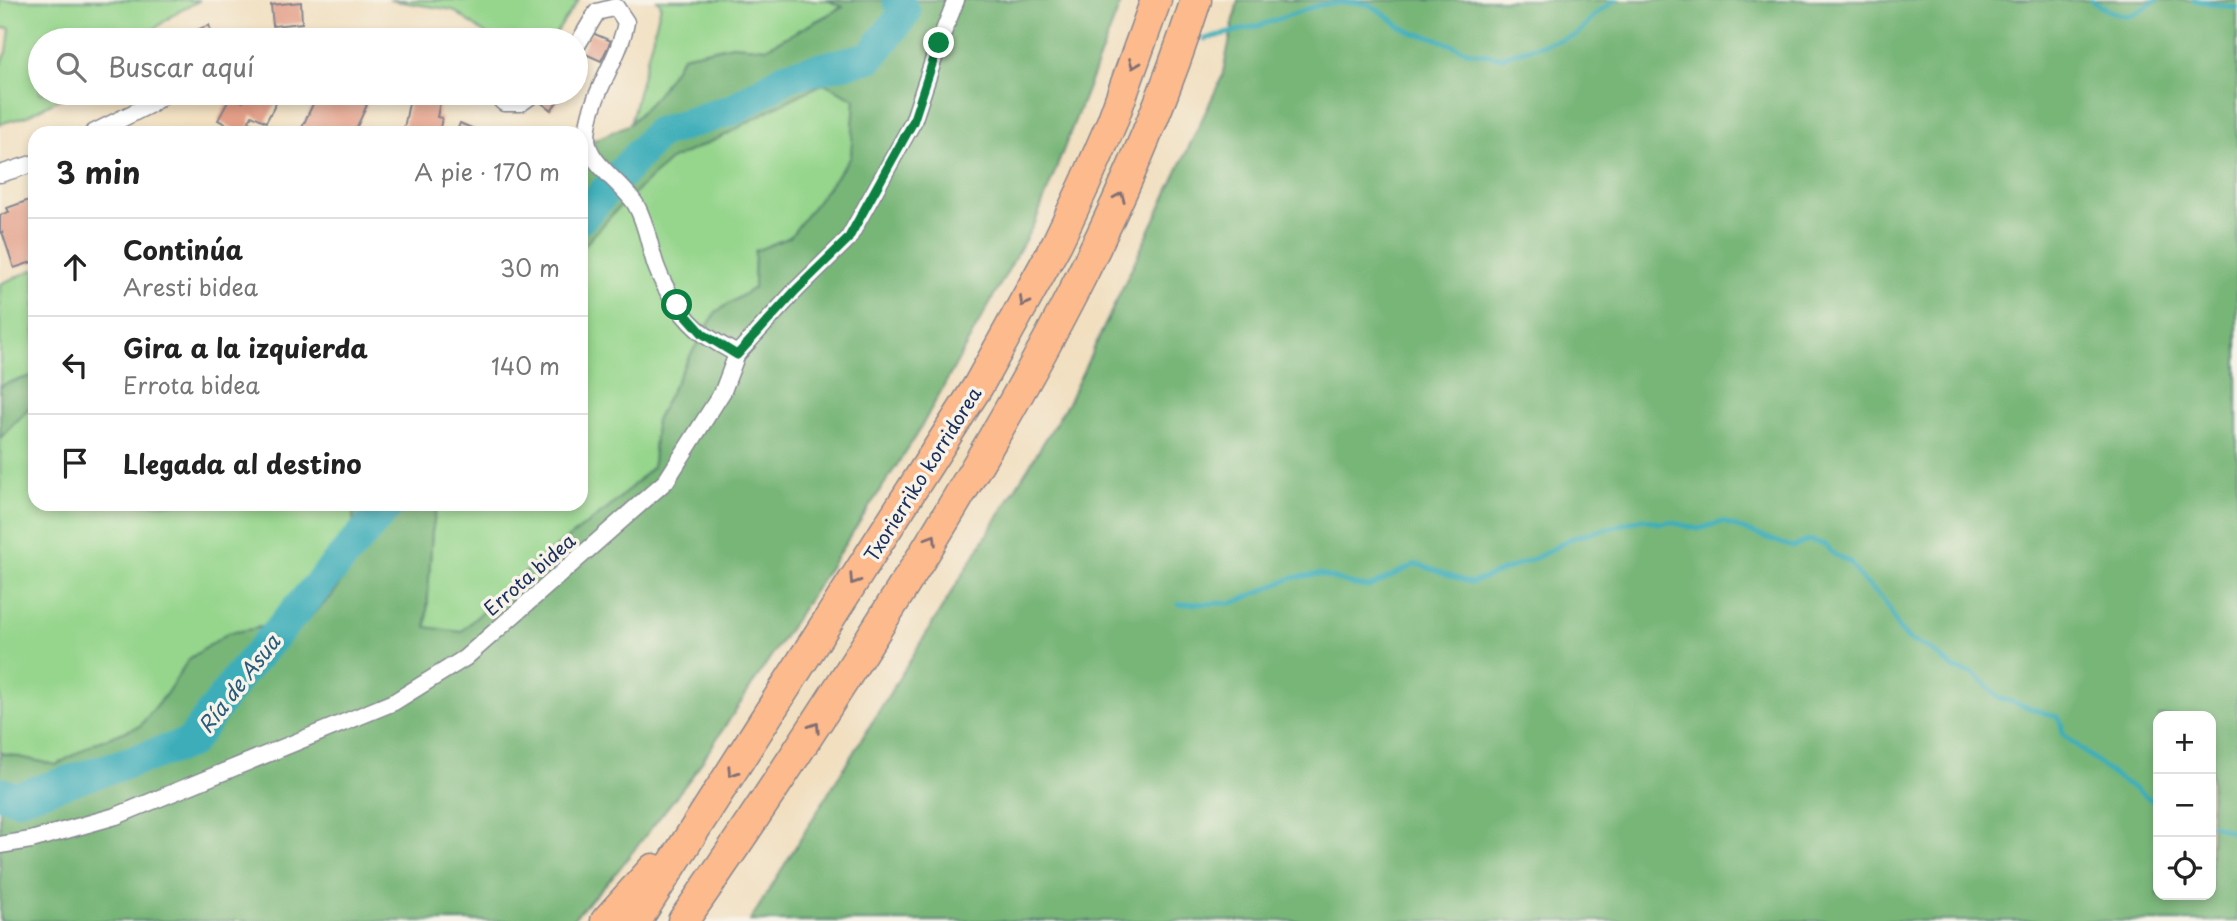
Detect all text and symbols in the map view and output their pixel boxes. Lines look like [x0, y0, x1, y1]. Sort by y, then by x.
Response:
route end [923, 27, 954, 58]
search box [28, 28, 588, 105]
text: Buscar aquí [108, 47, 254, 86]
icon: search [52, 48, 90, 86]
one-way arrow [1128, 58, 1142, 70]
text: 3 min [56, 149, 141, 194]
text: A pie · 170 m [414, 154, 560, 189]
one-way arrow [1112, 192, 1126, 204]
text: Continúa [123, 230, 243, 269]
icon: ahead [56, 248, 94, 286]
text: 30 m [499, 250, 560, 285]
text: Aresti bidea [123, 269, 258, 304]
route start [661, 289, 692, 320]
one-way arrow [1019, 295, 1032, 308]
text: Gira a la izquierda [123, 328, 368, 367]
icon: left [56, 346, 94, 384]
text: 140 m [491, 348, 560, 383]
text: Errota bidea [123, 367, 260, 402]
street label: Txorierriko korridorea [857, 381, 987, 567]
icon: arrive [56, 444, 94, 482]
text: Llegada al destino [123, 444, 362, 483]
street label: Errota bidea [477, 526, 581, 622]
one-way arrow [924, 534, 937, 547]
one-way arrow [850, 572, 863, 585]
water label: Ría de Asua [189, 626, 287, 739]
map controls [2153, 711, 2216, 900]
button: + [2153, 711, 2216, 774]
one-way arrow [807, 722, 820, 735]
one-way arrow [727, 764, 740, 777]
button: − [2153, 774, 2216, 837]
button: locate [2153, 837, 2216, 900]

